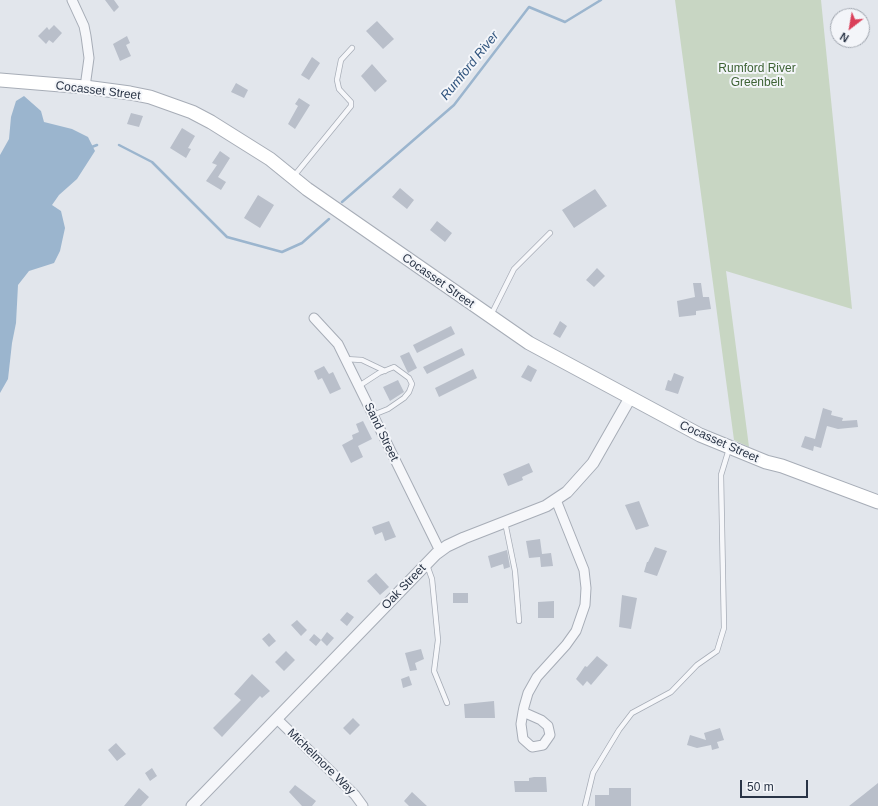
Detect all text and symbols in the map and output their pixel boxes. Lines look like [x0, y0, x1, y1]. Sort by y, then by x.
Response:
north arrow [830, 8, 870, 48]
water label: Rumford River [438, 29, 502, 103]
text: N [838, 30, 851, 45]
park label: Rumford River Greenbelt [718, 62, 796, 90]
street label: Cocasset Street [55, 79, 141, 103]
street label: Cocasset Street [399, 251, 477, 311]
street label: Sand Street [361, 400, 401, 464]
street label: Cocasset Street [677, 418, 761, 466]
street label: Oak Street [379, 561, 429, 613]
street label: Michelmore Way [284, 726, 358, 798]
scale bar [742, 772, 810, 798]
text: 50 m [747, 780, 774, 794]

